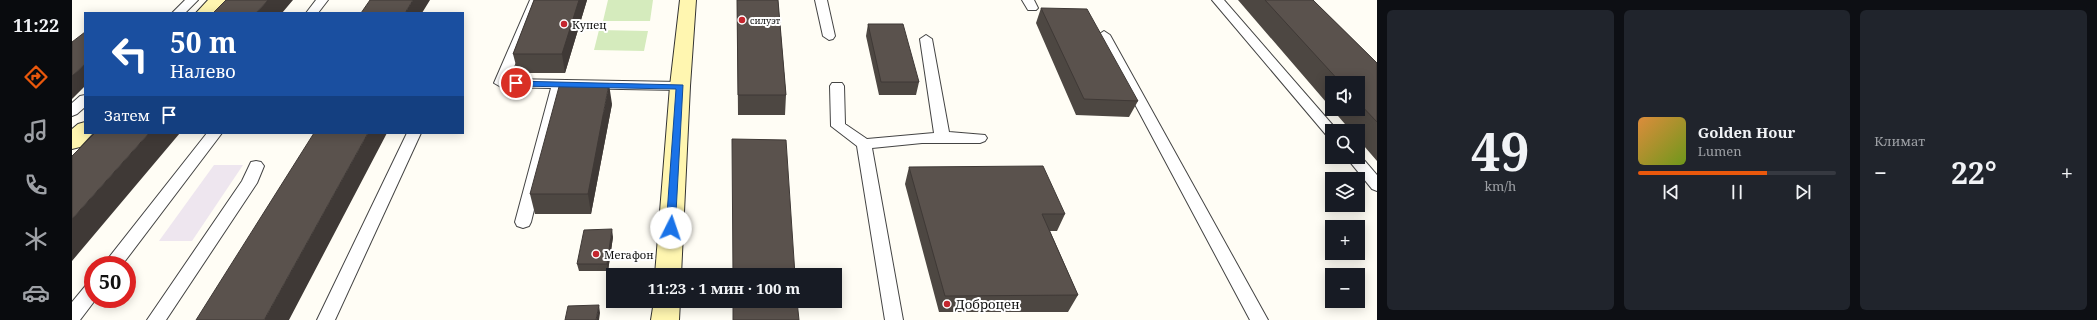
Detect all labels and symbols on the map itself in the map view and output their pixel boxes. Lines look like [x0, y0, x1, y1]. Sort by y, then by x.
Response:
place label: силуэт [750, 14, 781, 27]
marker: силуэт [737, 15, 747, 25]
place label: Купец [572, 17, 606, 32]
marker: Купец [559, 19, 569, 29]
pin [499, 66, 533, 100]
position arrow [650, 207, 692, 249]
place label: Мегафон [604, 247, 654, 262]
marker: Мегафон [591, 249, 601, 259]
speed limit sign: 50 [84, 256, 136, 308]
place label: Доброцен [955, 295, 1020, 313]
marker: Доброцен [942, 299, 952, 309]

